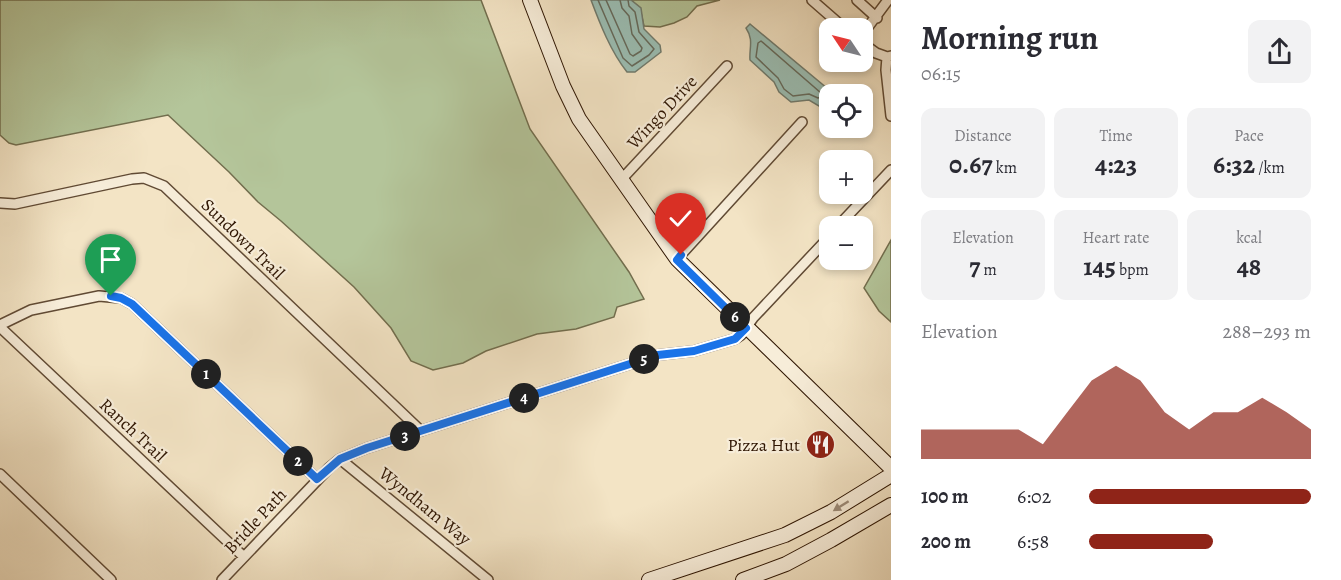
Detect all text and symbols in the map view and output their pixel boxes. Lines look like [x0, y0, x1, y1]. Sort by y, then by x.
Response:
text: Morning run [921, 15, 1098, 60]
north arrow [819, 18, 873, 72]
map controls [819, 18, 873, 270]
button: share [1248, 20, 1311, 83]
text: 06:15 [921, 60, 961, 87]
street label: Wingo Drive [621, 70, 702, 155]
button: locate [819, 84, 873, 138]
text: Distance [954, 125, 1012, 147]
text: Time [1099, 125, 1133, 147]
text: Pace [1234, 125, 1264, 147]
text: 0.67 [949, 147, 993, 182]
text: 4:23 [1095, 147, 1137, 182]
text: 6:32 [1213, 147, 1255, 182]
button: + [819, 150, 873, 204]
text: km [993, 157, 1017, 179]
text: /km [1255, 157, 1285, 179]
street label: Sundown Trail [196, 193, 290, 285]
pin [655, 193, 706, 255]
icon: check [664, 202, 697, 235]
button: − [819, 216, 873, 270]
text: Elevation [952, 227, 1014, 249]
text: Heart rate [1083, 227, 1149, 249]
text: kcal [1236, 227, 1262, 249]
pin [85, 234, 136, 296]
icon: arrive [94, 243, 127, 276]
text: 7 [969, 249, 980, 284]
text: 145 [1083, 249, 1116, 284]
text: 48 [1237, 249, 1261, 284]
text: m [980, 259, 997, 281]
text: bpm [1116, 259, 1149, 281]
pin: 6 [720, 302, 750, 332]
text: 6 [731, 306, 739, 328]
text: Elevation [921, 318, 998, 345]
text: 288–293 m [1222, 318, 1311, 345]
pin: 5 [629, 344, 659, 374]
text: 5 [641, 348, 647, 370]
pin: 1 [191, 359, 221, 389]
text: 1 [203, 363, 209, 385]
pin: 4 [509, 383, 539, 413]
text: 4 [520, 387, 528, 409]
street label: Ranch Trail [94, 393, 172, 468]
pin: 3 [390, 421, 420, 451]
text: 3 [402, 425, 408, 447]
restaurant icon: Pizza Hut [805, 429, 837, 461]
place label: Pizza Hut [727, 433, 800, 457]
pin: 2 [283, 446, 313, 476]
text: 2 [294, 450, 302, 472]
street label: Wyndham Way [373, 461, 477, 551]
street label: Bridle Path [218, 483, 292, 559]
text: 100 m [921, 483, 969, 510]
text: 6:02 [1017, 483, 1051, 510]
one-way arrow [833, 500, 849, 511]
text: 200 m [921, 528, 971, 555]
text: 6:58 [1017, 528, 1049, 555]

